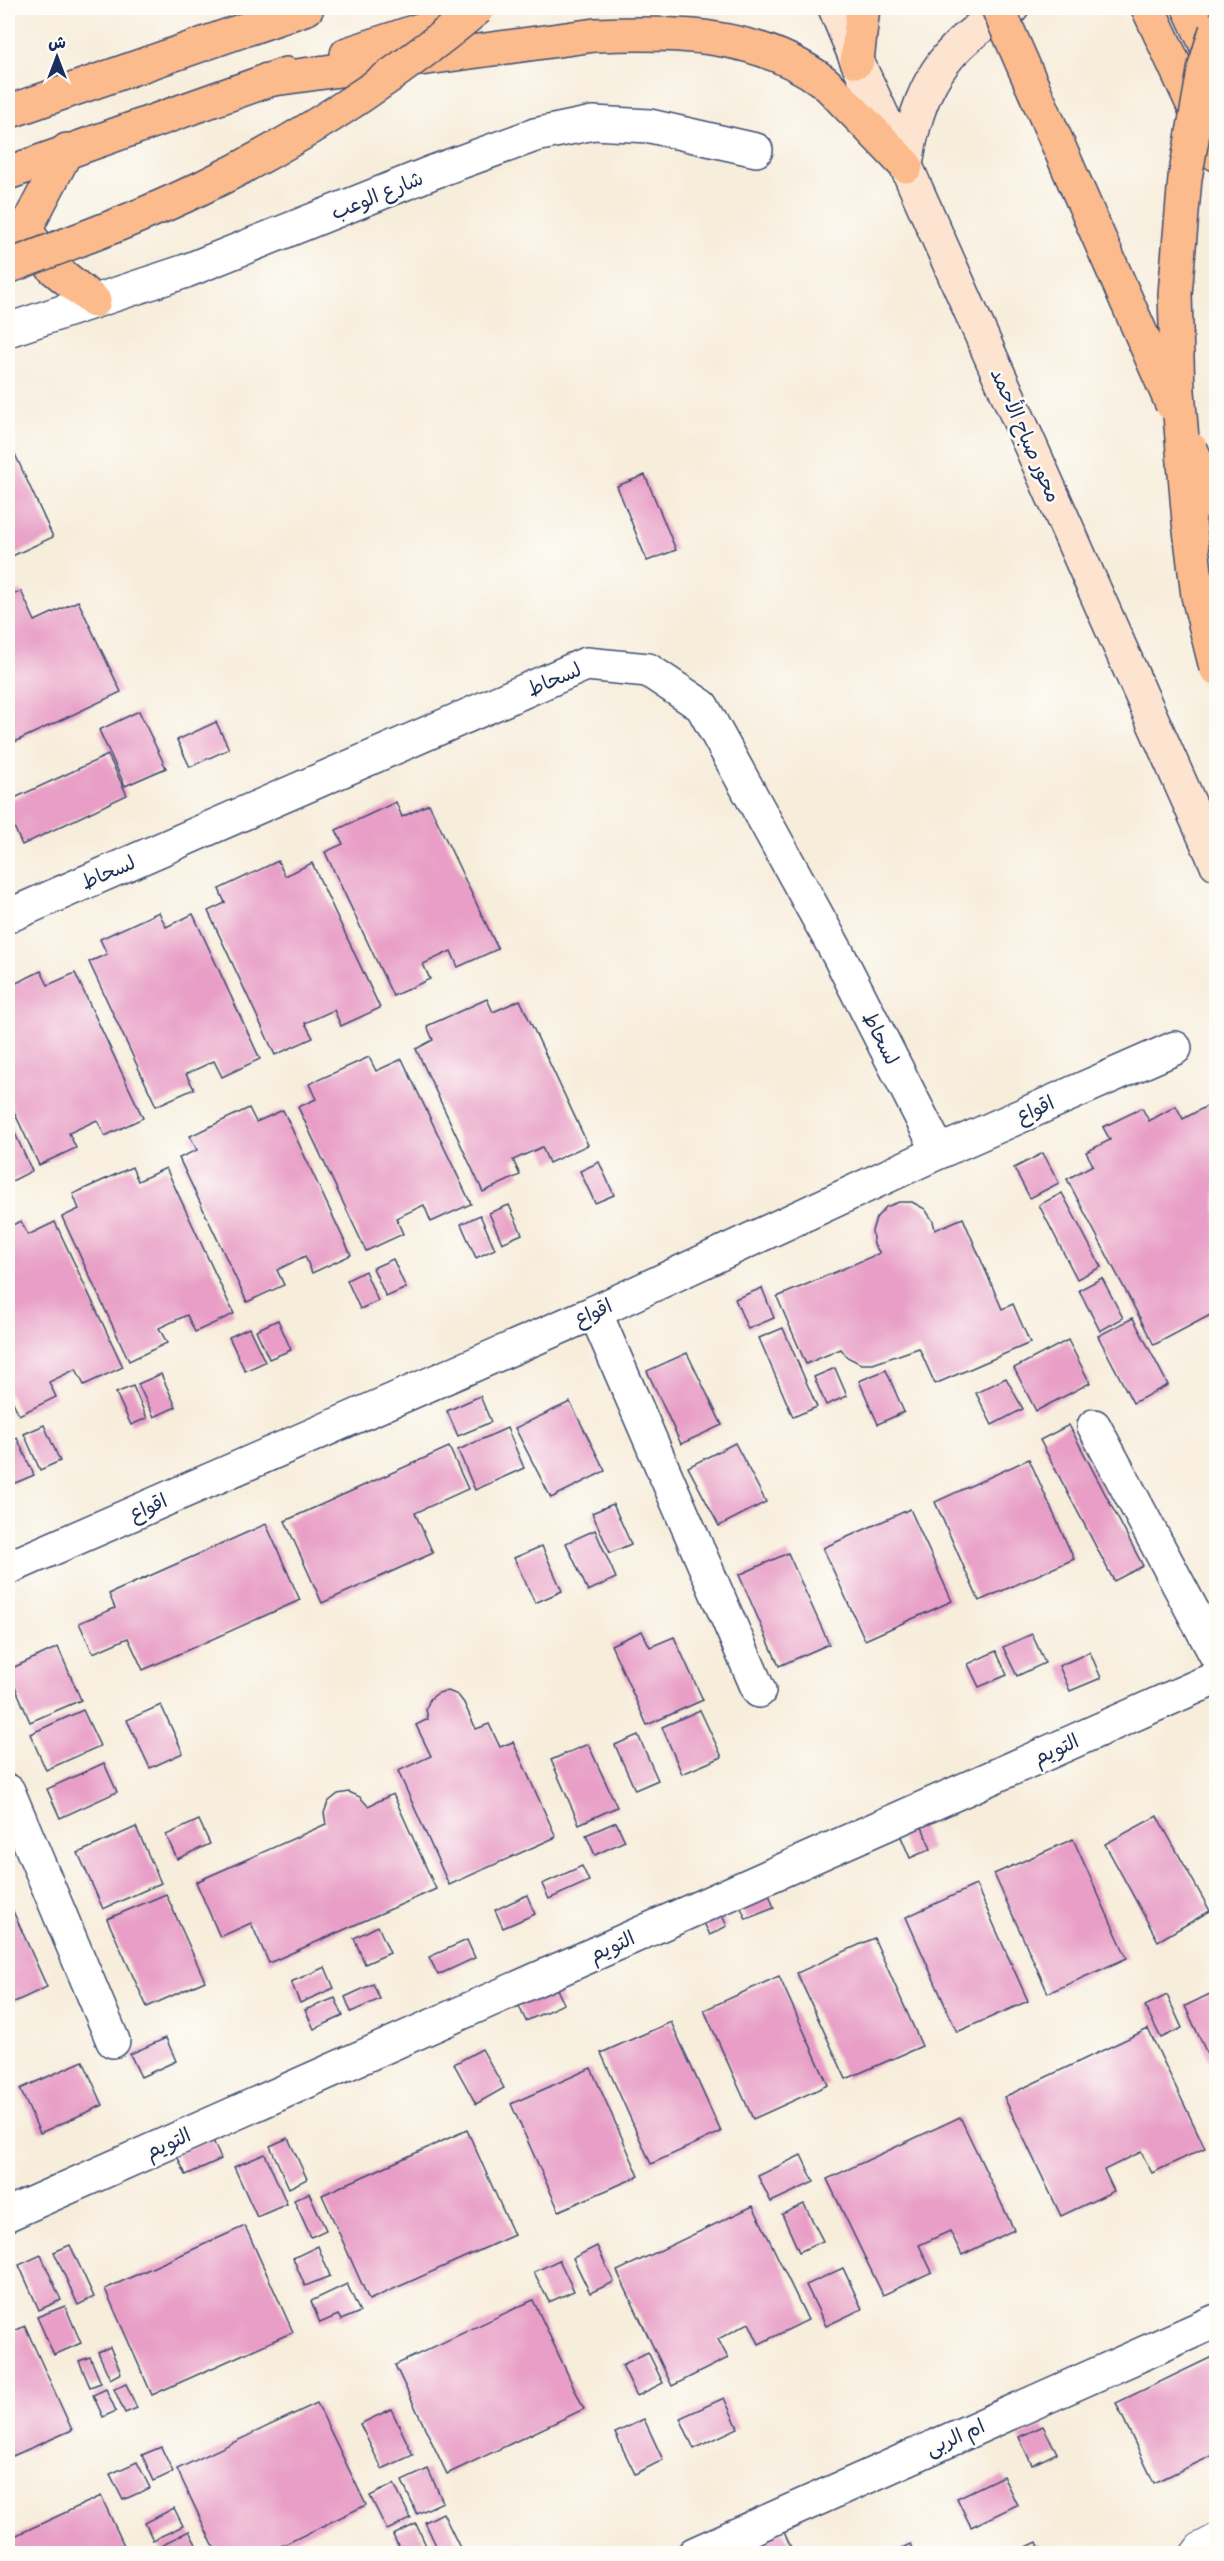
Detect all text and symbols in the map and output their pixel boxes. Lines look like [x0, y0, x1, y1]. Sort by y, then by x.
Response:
north arrow [27, 27, 87, 87]
text: ش [48, 33, 66, 56]
street label: شارع الوعب [328, 167, 428, 229]
street label: محور صباح الأحمد [981, 364, 1067, 508]
street label: لسحاط [524, 658, 587, 706]
street label: لسحاط [78, 851, 141, 899]
street label: لسحاط [853, 1008, 904, 1071]
street label: اقواع [1013, 1091, 1060, 1133]
street label: اقواع [571, 1294, 618, 1336]
street label: اقواع [126, 1489, 173, 1531]
street label: التويم [1030, 1729, 1084, 1774]
street label: التويم [586, 1926, 640, 1971]
street label: التويم [142, 2123, 196, 2168]
street label: ام الربى [922, 2414, 990, 2465]

